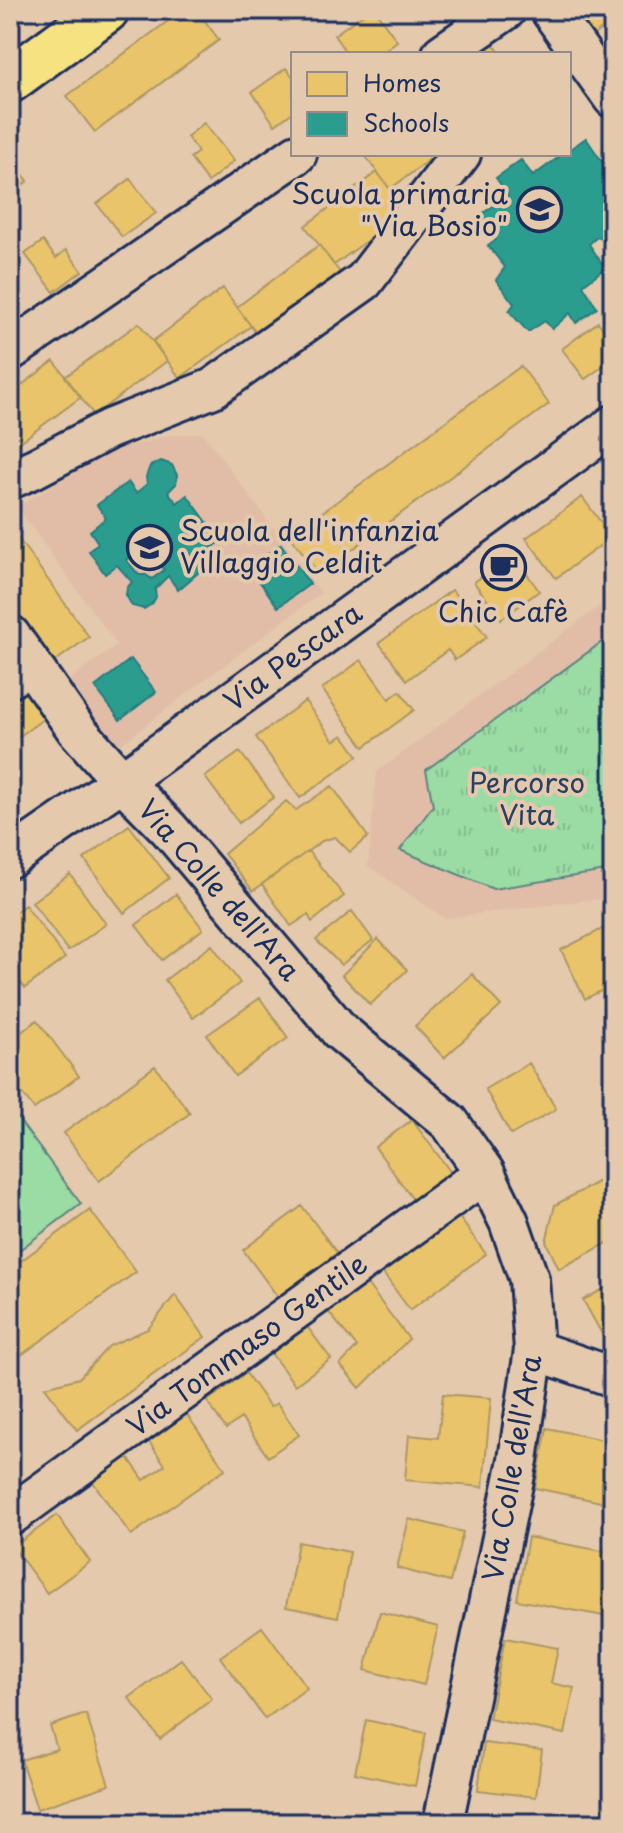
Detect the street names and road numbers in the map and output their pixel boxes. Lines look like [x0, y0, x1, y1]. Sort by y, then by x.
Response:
street label: Via Pescara [214, 590, 371, 721]
street label: Via Colle dell'Ara [129, 788, 312, 990]
street label: Via Tommaso Gentile [117, 1242, 375, 1446]
street label: Via Colle dell'Ara [469, 1350, 552, 1584]

